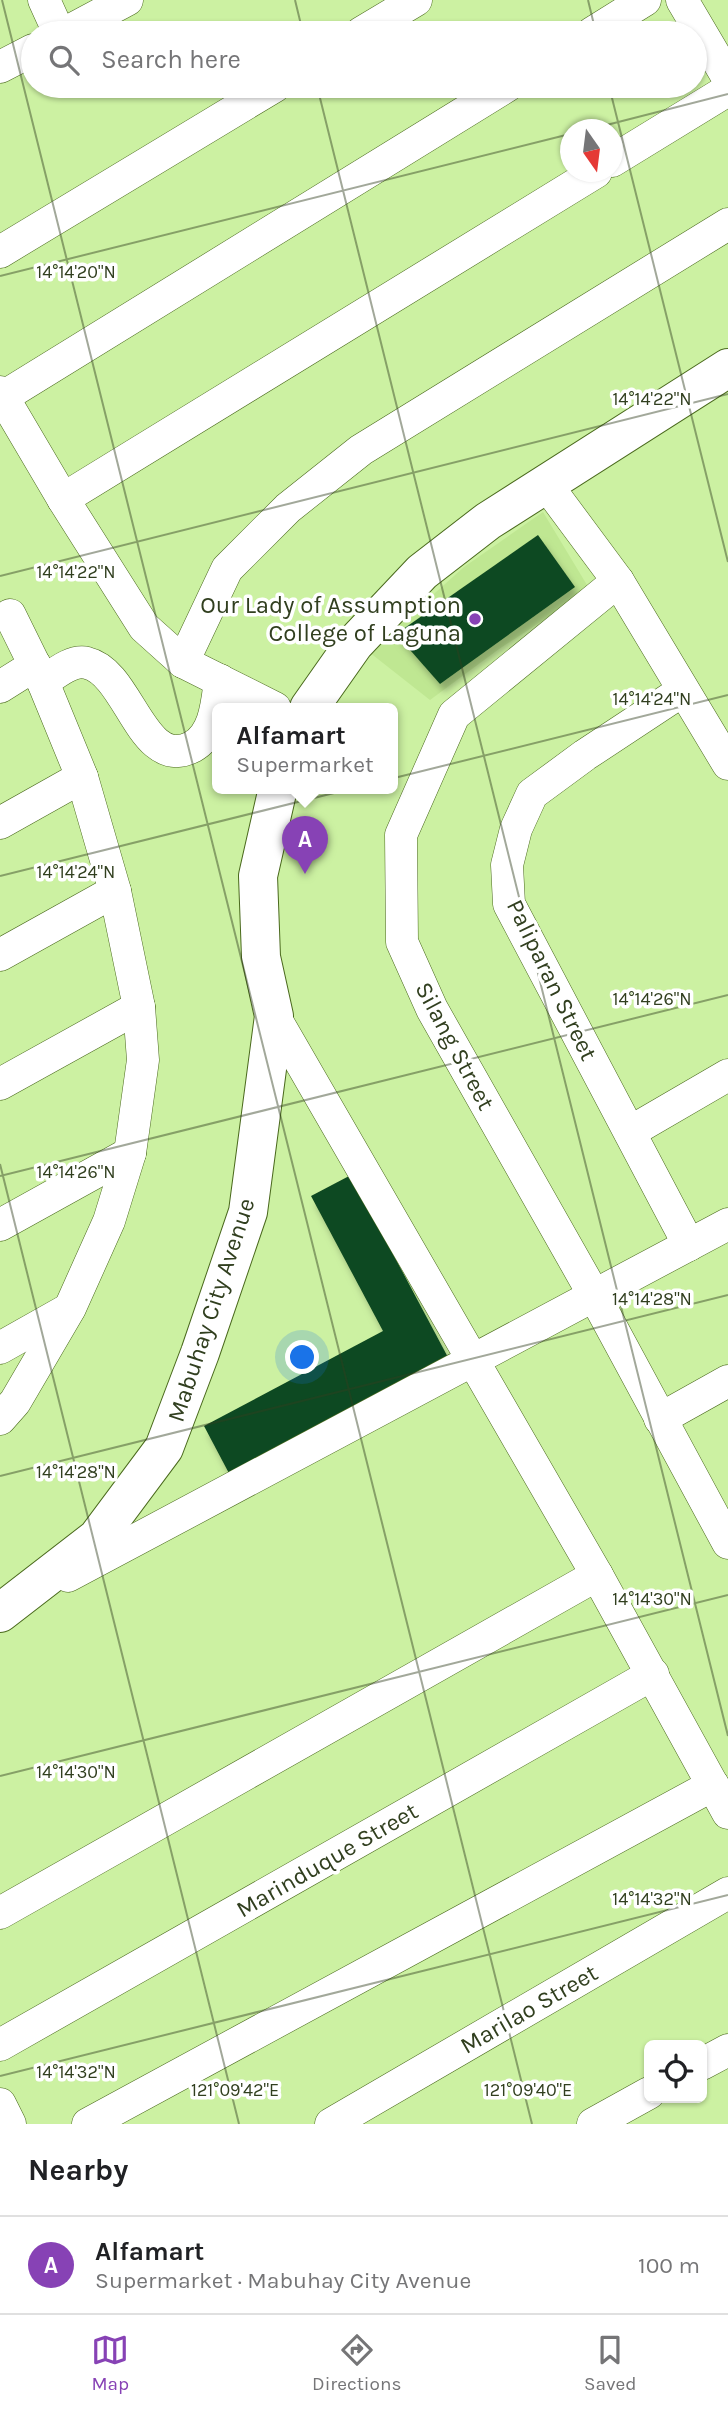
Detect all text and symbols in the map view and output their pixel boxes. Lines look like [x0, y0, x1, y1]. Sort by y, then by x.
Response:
search box [21, 21, 707, 98]
icon: search [45, 41, 83, 79]
text: Search here [101, 44, 241, 75]
north arrow [560, 119, 623, 182]
text: 14°14'20"N [36, 261, 116, 283]
text: 14°14'22"N [612, 388, 692, 410]
text: 14°14'22"N [36, 561, 116, 583]
place label: Our Lady of Assumption College of Laguna [200, 591, 461, 647]
marker: Our Lady of Assumption College of Laguna [467, 611, 483, 627]
text: 14°14'24"N [613, 688, 691, 710]
popup [212, 703, 398, 794]
text: Alfamart [236, 720, 346, 751]
text: Supermarket [236, 751, 374, 778]
pin: A [282, 816, 328, 874]
text: 14°14'24"N [37, 861, 115, 883]
street label: Paliparan Street [501, 895, 603, 1065]
street label: Silang Street [409, 977, 501, 1115]
text: 14°14'26"N [612, 988, 692, 1010]
text: 14°14'26"N [36, 1161, 116, 1183]
street label: Mabuhay City Avenue [162, 1195, 260, 1425]
text: 14°14'28"N [612, 1288, 692, 1310]
your location [285, 1340, 319, 1374]
text: 14°14'28"N [36, 1461, 116, 1483]
text: 14°14'30"N [612, 1588, 692, 1610]
text: 14°14'30"N [36, 1761, 116, 1783]
street label: Marinduque Street [231, 1797, 423, 1923]
text: 14°14'32"N [612, 1888, 692, 1910]
street label: Marilao Street [455, 1958, 603, 2060]
map controls [644, 2040, 707, 2103]
button: locate [644, 2040, 707, 2103]
text: 14°14'32"N [36, 2061, 116, 2083]
text: 121°09'42"E [191, 2079, 279, 2101]
text: 121°09'40"E [484, 2079, 572, 2101]
text: Nearby [28, 2152, 128, 2188]
text: Alfamart [95, 2236, 204, 2267]
text: A [44, 2252, 58, 2279]
text: 100 m [638, 2252, 700, 2279]
text: Supermarket · Mabuhay City Avenue [95, 2267, 471, 2294]
tab: Map [91, 2331, 129, 2395]
tab: Directions [312, 2331, 401, 2395]
tab: Saved [584, 2331, 637, 2395]

